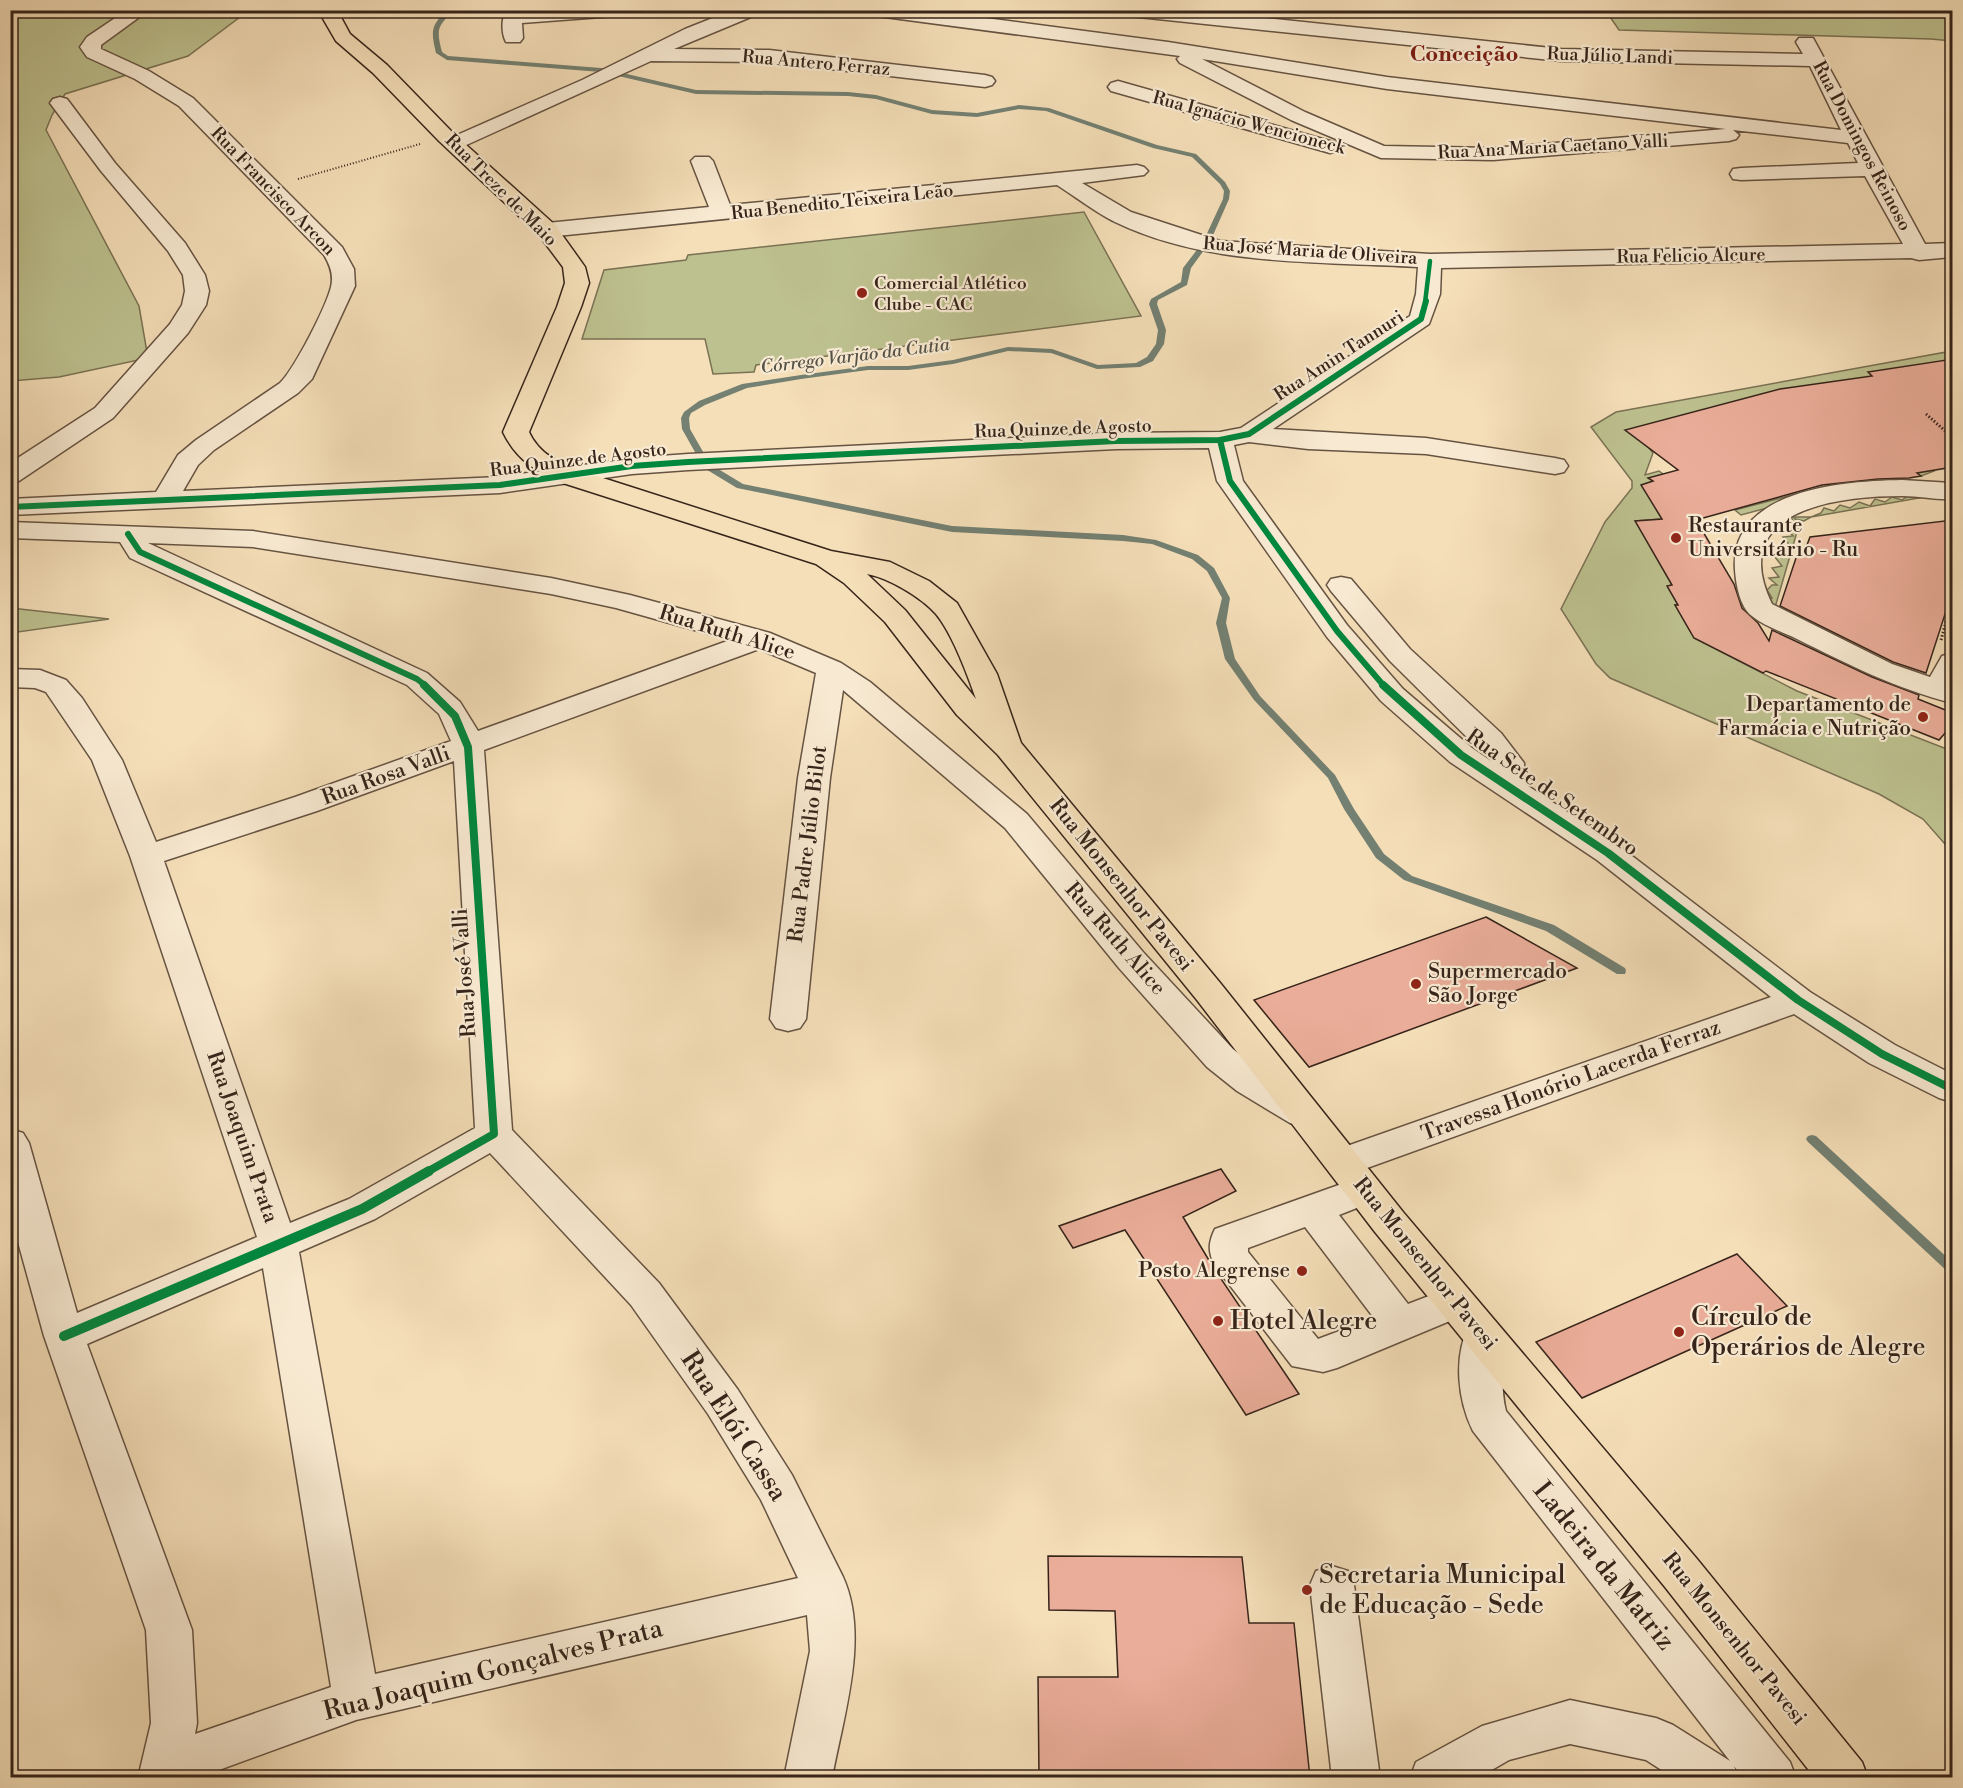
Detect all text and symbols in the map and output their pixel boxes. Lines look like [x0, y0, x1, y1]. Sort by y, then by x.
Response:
district label: Conceição [1410, 41, 1518, 68]
street label: Rua Júlio Landi [1546, 42, 1674, 70]
street label: Rua Antero Ferraz [741, 45, 891, 81]
street label: Rua Domingos Reinoso [1807, 57, 1917, 235]
street label: Rua Ignácio Wencioneck [1150, 86, 1350, 160]
street label: Rua Francisco Arcon [206, 122, 341, 260]
street label: Rua Treze de Maio [440, 129, 562, 251]
street label: Rua Ana Maria Caetano Valli [1437, 129, 1669, 165]
street label: Rua Benedito Teixeira Leão [730, 179, 954, 225]
street label: Rua José Maria de Oliveira [1202, 232, 1419, 270]
street label: Rua Felicio Alcure [1616, 243, 1766, 269]
place label: Comercial Atlético Clube - CAC [874, 272, 1027, 316]
marker: Comercial Atlético Clube - CAC [855, 286, 869, 300]
street label: Rua Amin Tannuri [1270, 305, 1408, 407]
water label: Córrego Varjão da Cutia [759, 333, 952, 379]
street label: Rua Quinze de Agosto [974, 414, 1152, 444]
street label: Rua Quinze de Agosto [488, 438, 668, 482]
place label: Restaurante Universitário - Ru [1688, 513, 1858, 563]
marker: Restaurante Universitário - Ru [1669, 531, 1683, 545]
street label: Rua Ruth Alice [656, 600, 798, 666]
place label: Departamento de Farmácia e Nutrição [1718, 692, 1911, 742]
marker: Departamento de Farmácia e Nutrição [1916, 710, 1930, 724]
street label: Rua Sete de Setembro [1461, 724, 1643, 862]
street label: Rua Rosa Valli [318, 741, 454, 811]
street label: Rua Padre Júlio Bilot [783, 743, 833, 944]
street label: Rua Monsenhor Pavesi [1043, 793, 1199, 977]
street label: Rua Ruth Alice [1059, 877, 1171, 1001]
street label: Rua José Valli [448, 907, 482, 1039]
place label: Supermercado São Jorge [1428, 959, 1567, 1009]
marker: Supermercado São Jorge [1409, 977, 1423, 991]
street label: Travessa Honório Lacerda Ferraz [1418, 1015, 1724, 1147]
street label: Rua Joaquim Prata [200, 1048, 284, 1227]
street label: Rua Monsenhor Pavesi [1347, 1172, 1503, 1356]
place label: Posto Alegrense [1138, 1258, 1290, 1284]
marker: Posto Alegrense [1295, 1264, 1309, 1278]
place label: Círculo de Operários de Alegre [1691, 1301, 1926, 1363]
place label: Hotel Alegre [1230, 1305, 1377, 1337]
marker: Hotel Alegre [1211, 1314, 1225, 1328]
marker: Círculo de Operários de Alegre [1672, 1325, 1686, 1339]
street label: Rua Elói Cassa [674, 1345, 795, 1508]
street label: Ladeira da Matriz [1526, 1475, 1682, 1657]
street label: Rua Monsenhor Pavesi [1656, 1547, 1812, 1731]
place label: Secretaria Municipal de Educação - Sede [1319, 1559, 1566, 1621]
marker: Secretaria Municipal de Educação - Sede [1300, 1583, 1314, 1597]
street label: Rua Joaquim Gonçalves Prata [320, 1612, 667, 1728]

